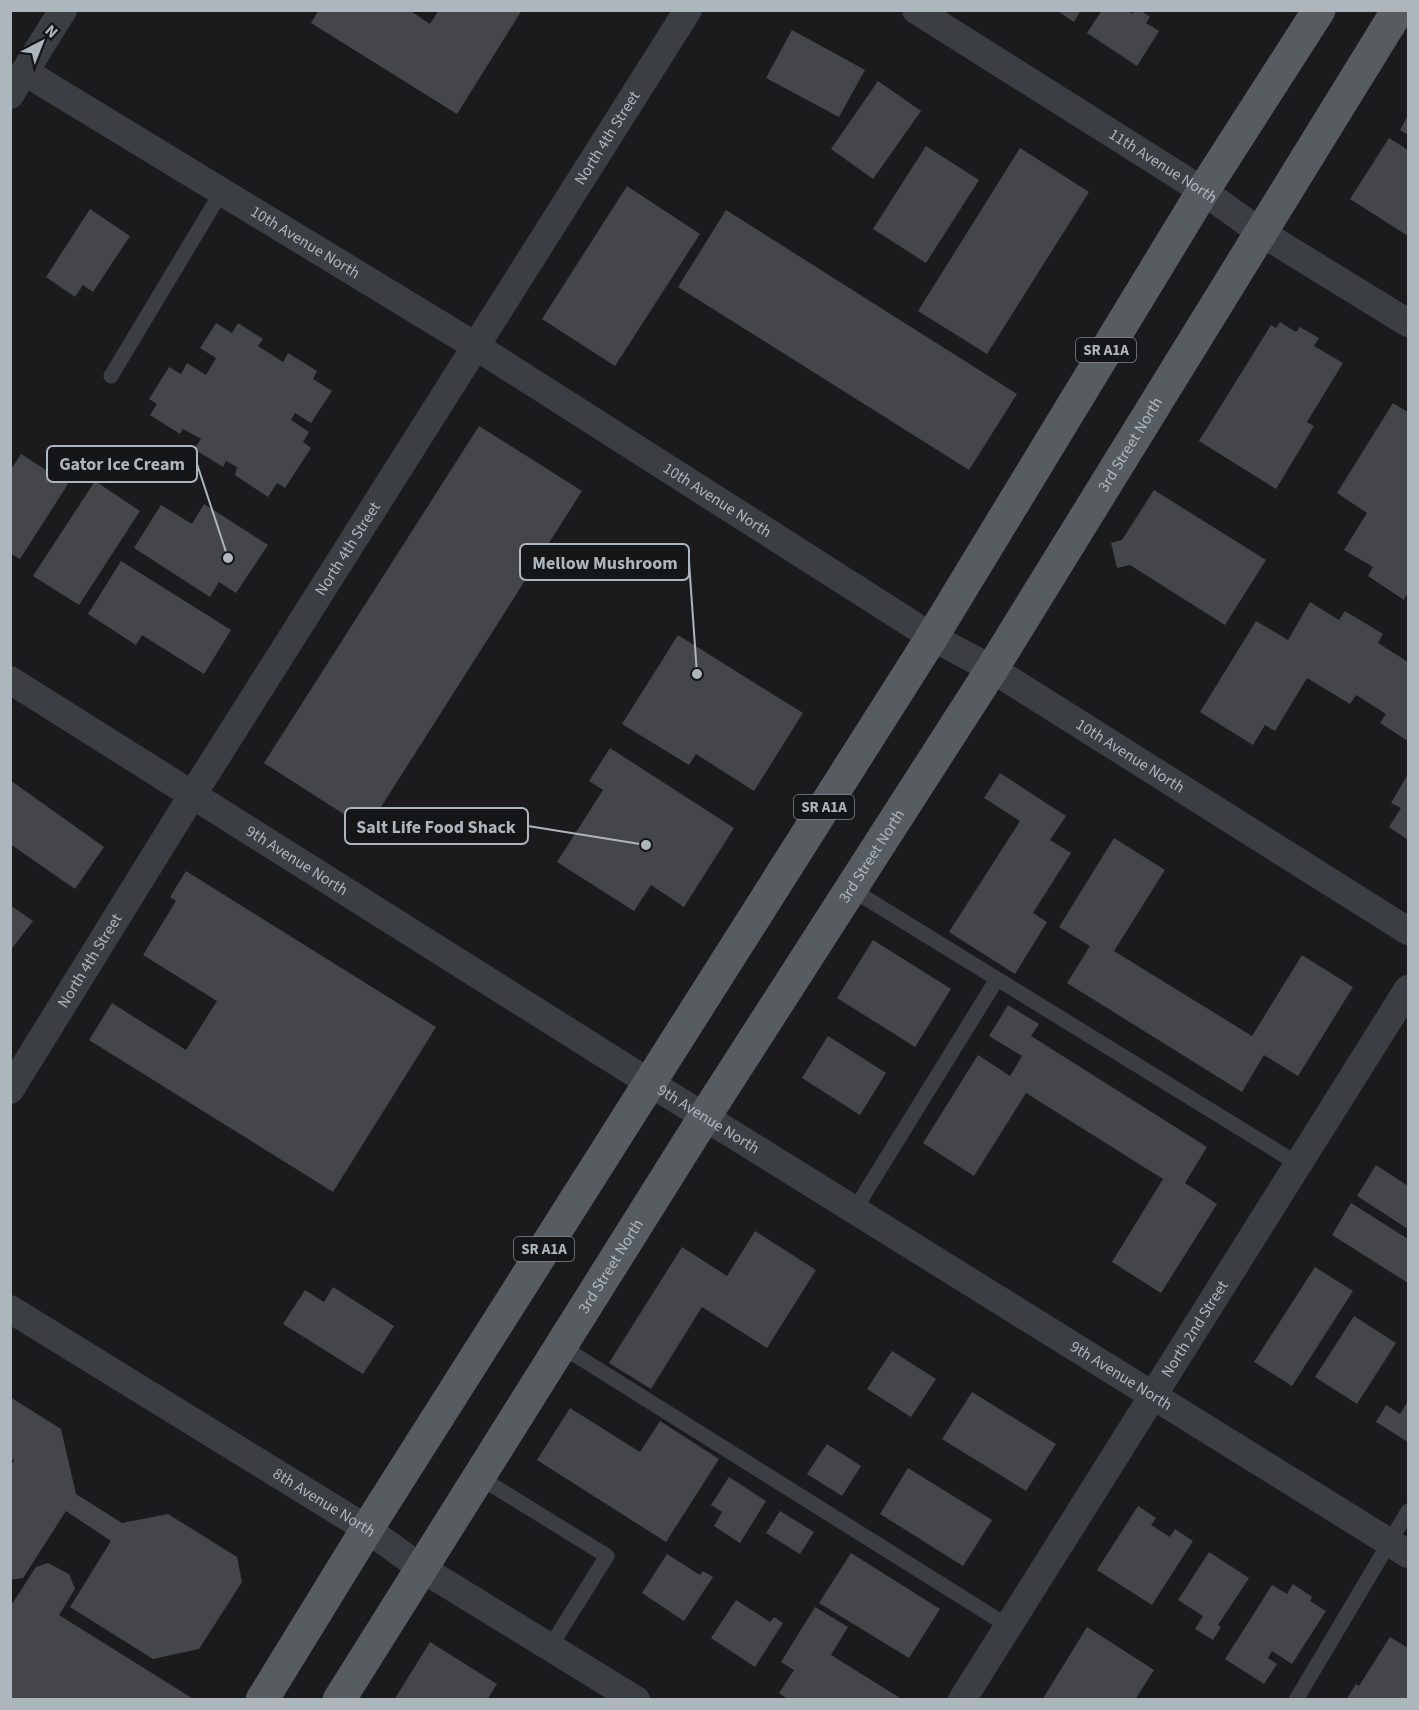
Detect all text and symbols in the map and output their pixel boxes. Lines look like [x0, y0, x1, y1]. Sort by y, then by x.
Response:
north arrow [12, 12, 72, 72]
text: N [40, 20, 63, 43]
street label: North 4th Street [569, 86, 646, 189]
street label: 11th Avenue North [1104, 123, 1222, 209]
street label: 10th Avenue North [246, 201, 364, 284]
road number: SR A1A [1076, 338, 1136, 362]
street label: 3rd Street North [1093, 393, 1168, 496]
callout: Gator Ice Cream [47, 446, 197, 482]
text: Gator Ice Cream [59, 452, 185, 477]
street label: 10th Avenue North [659, 457, 776, 543]
street label: North 4th Street [310, 497, 386, 600]
callout: Mellow Mushroom [520, 544, 689, 580]
text: Mellow Mushroom [532, 551, 678, 576]
street label: 10th Avenue North [1072, 714, 1189, 799]
road number: SR A1A [794, 795, 854, 819]
street label: 3rd Street North [834, 805, 910, 907]
callout: Salt Life Food Shack [345, 808, 528, 844]
text: Salt Life Food Shack [356, 815, 516, 840]
street label: 9th Avenue North [242, 820, 352, 901]
street label: North 4th Street [52, 909, 128, 1012]
street label: 9th Avenue North [653, 1079, 764, 1159]
street label: 3rd Street North [573, 1215, 649, 1318]
road number: SR A1A [514, 1237, 574, 1261]
street label: North 2nd Street [1156, 1276, 1234, 1382]
street label: 9th Avenue North [1066, 1336, 1176, 1416]
street label: 8th Avenue North [269, 1463, 380, 1543]

